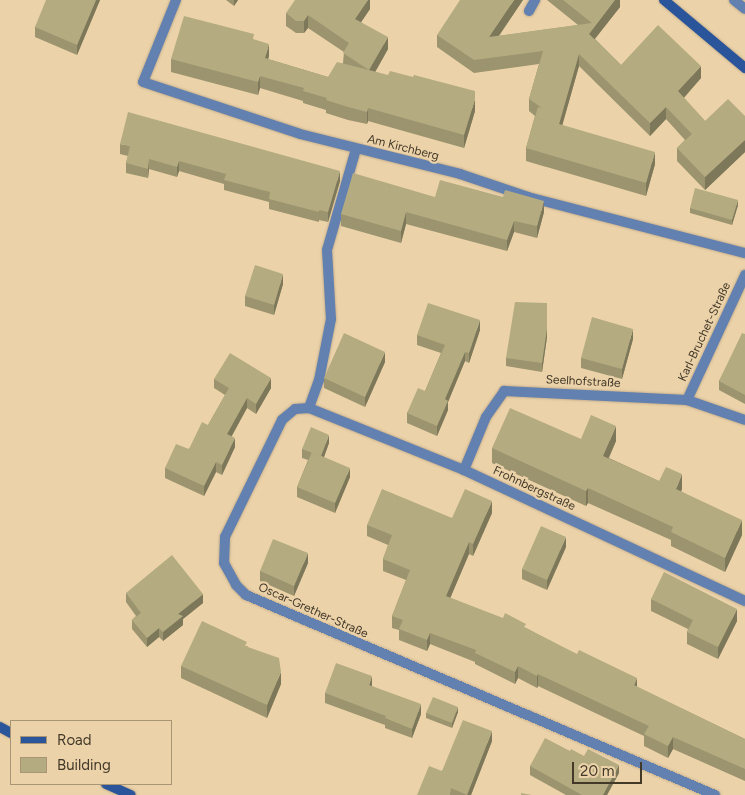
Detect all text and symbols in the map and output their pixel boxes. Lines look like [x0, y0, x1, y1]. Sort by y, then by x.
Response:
street label: Am Kirchberg [366, 132, 440, 164]
street label: Karl-Bruchet-Straße [676, 280, 734, 384]
street label: Seelhofstraße [545, 373, 621, 391]
street label: Frohnbergstraße [491, 464, 577, 514]
street label: Oscar-Grether-Straße [256, 580, 370, 642]
legend [10, 720, 172, 785]
text: Road [57, 731, 92, 749]
scale bar [575, 752, 645, 784]
text: Building [57, 756, 111, 774]
text: 20 m [580, 762, 614, 780]

